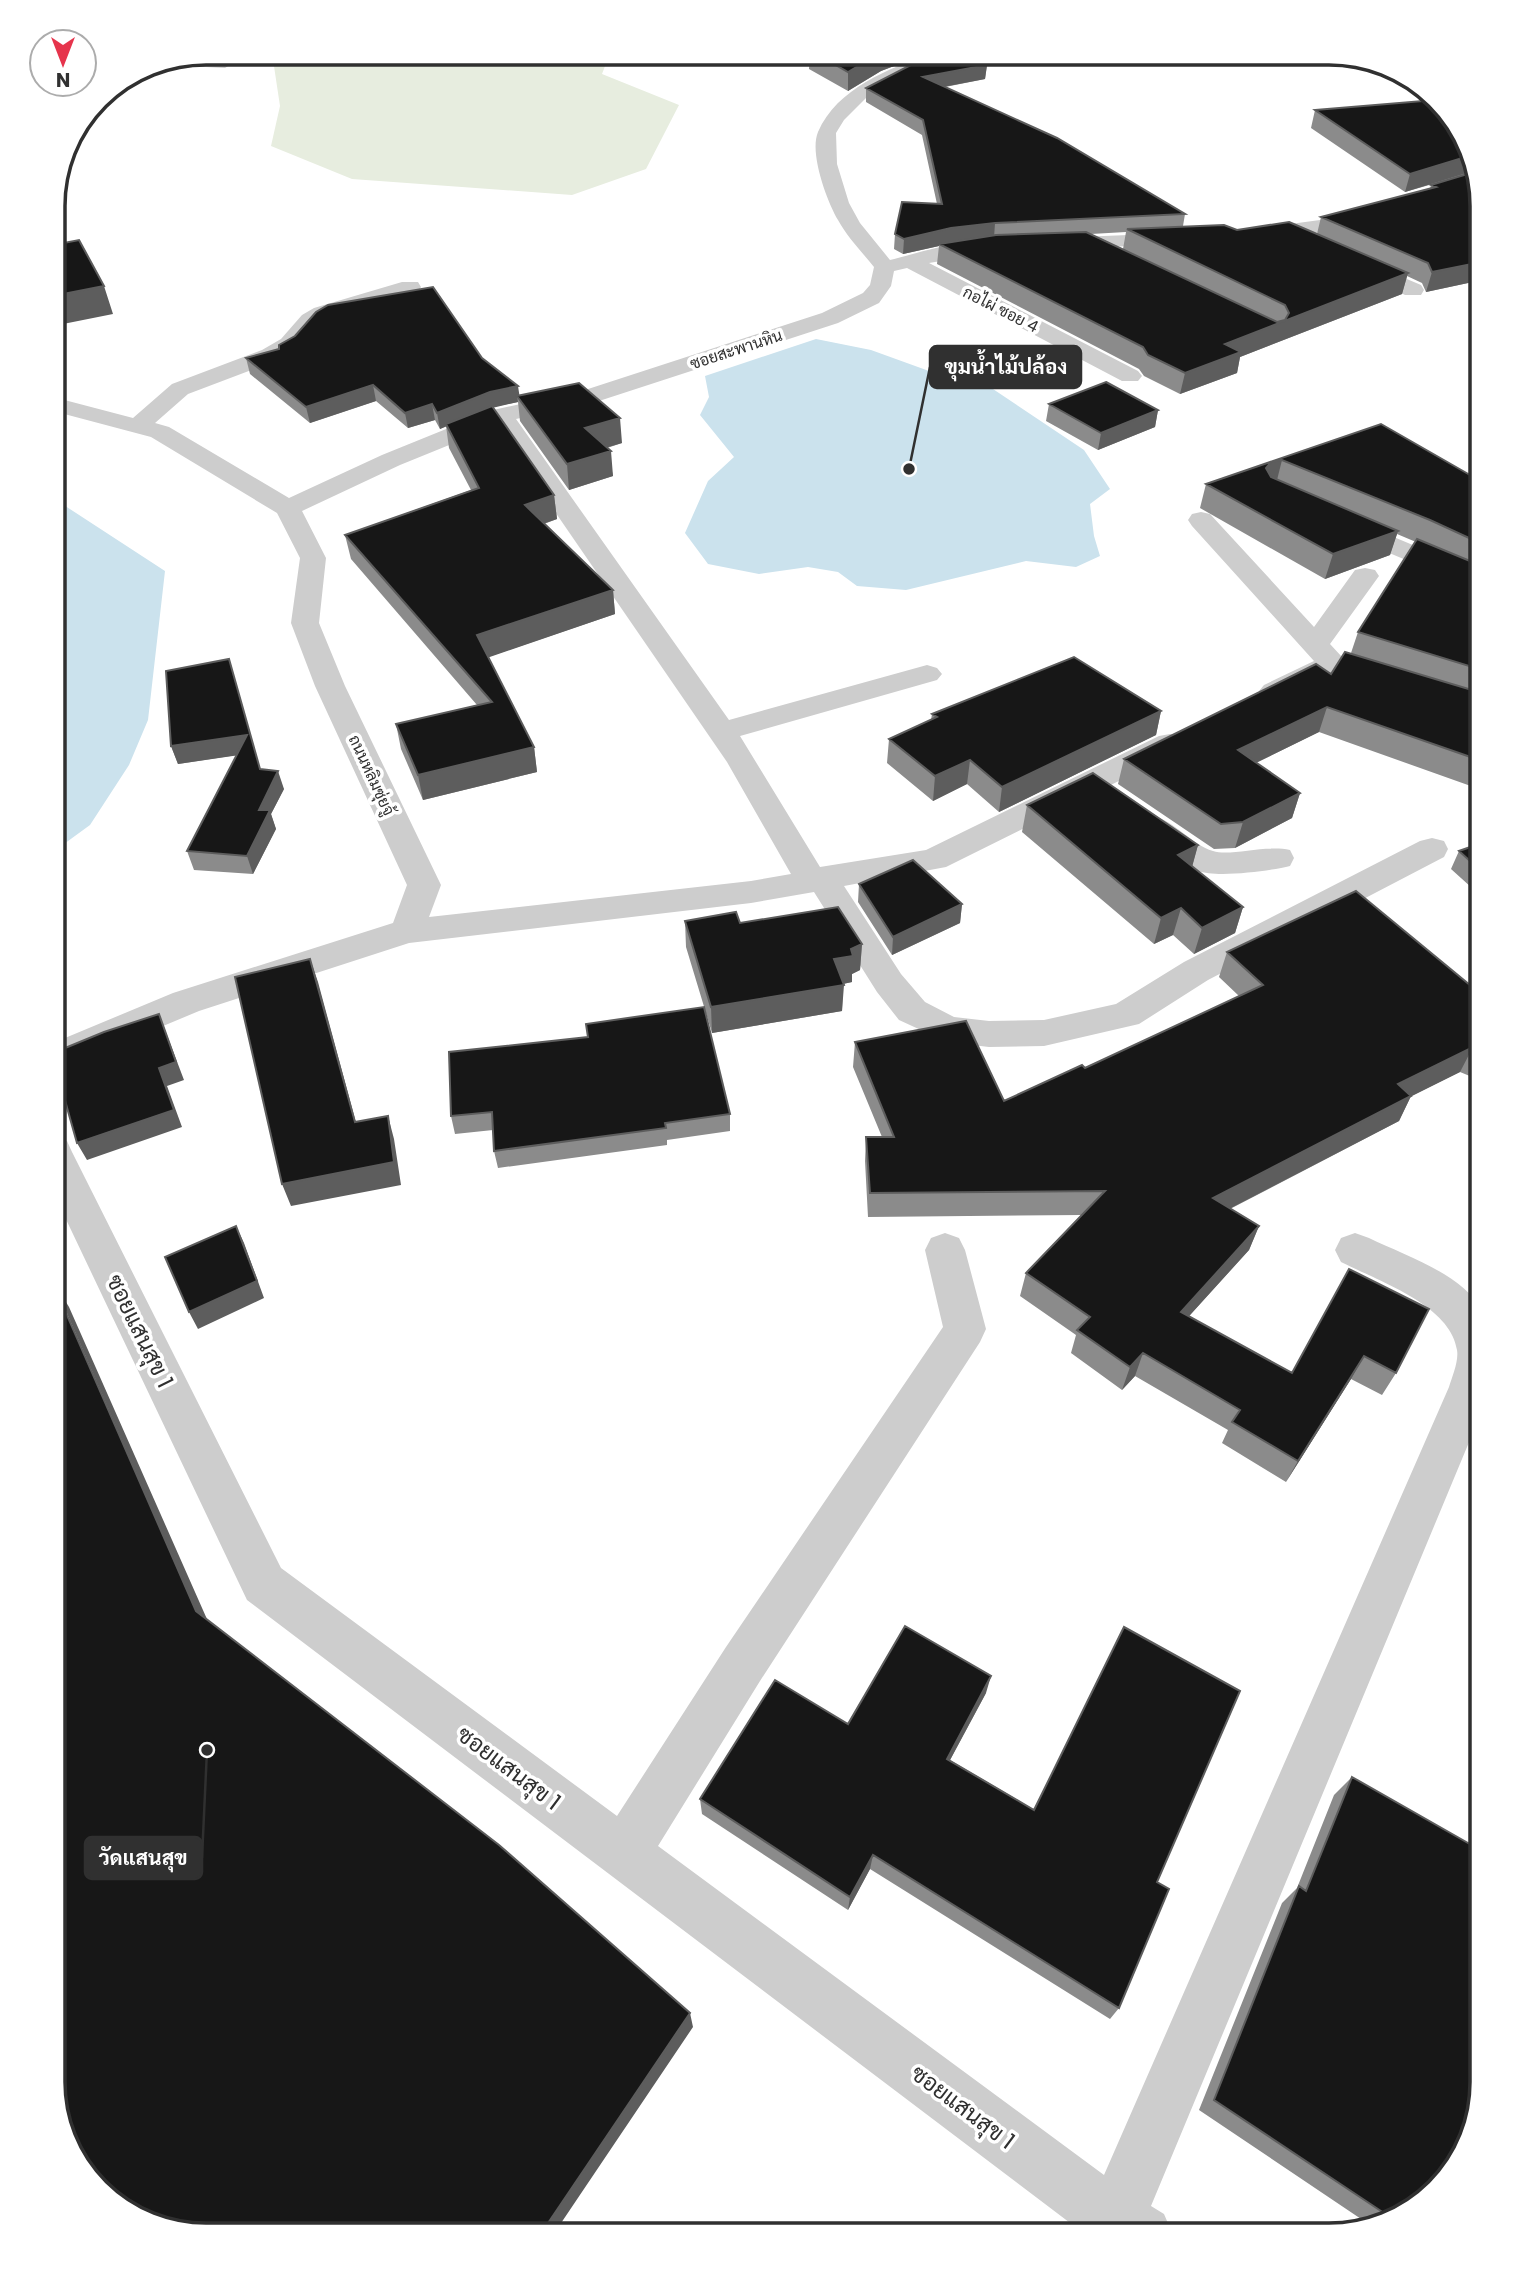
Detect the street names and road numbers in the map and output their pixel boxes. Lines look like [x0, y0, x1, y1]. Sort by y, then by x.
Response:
street label: กอไผ่ ซอย 4 [959, 281, 1042, 338]
street label: ซอยสะพานหิน [687, 324, 785, 375]
street label: ถนนหลิมซุ่ยจู้ [343, 731, 401, 820]
street label: ซอยแสนสุข 1 [99, 1269, 181, 1393]
street label: ซอยแสนสุข 1 [450, 1718, 568, 1818]
street label: ซอยแสนสุข 1 [904, 2057, 1022, 2157]

